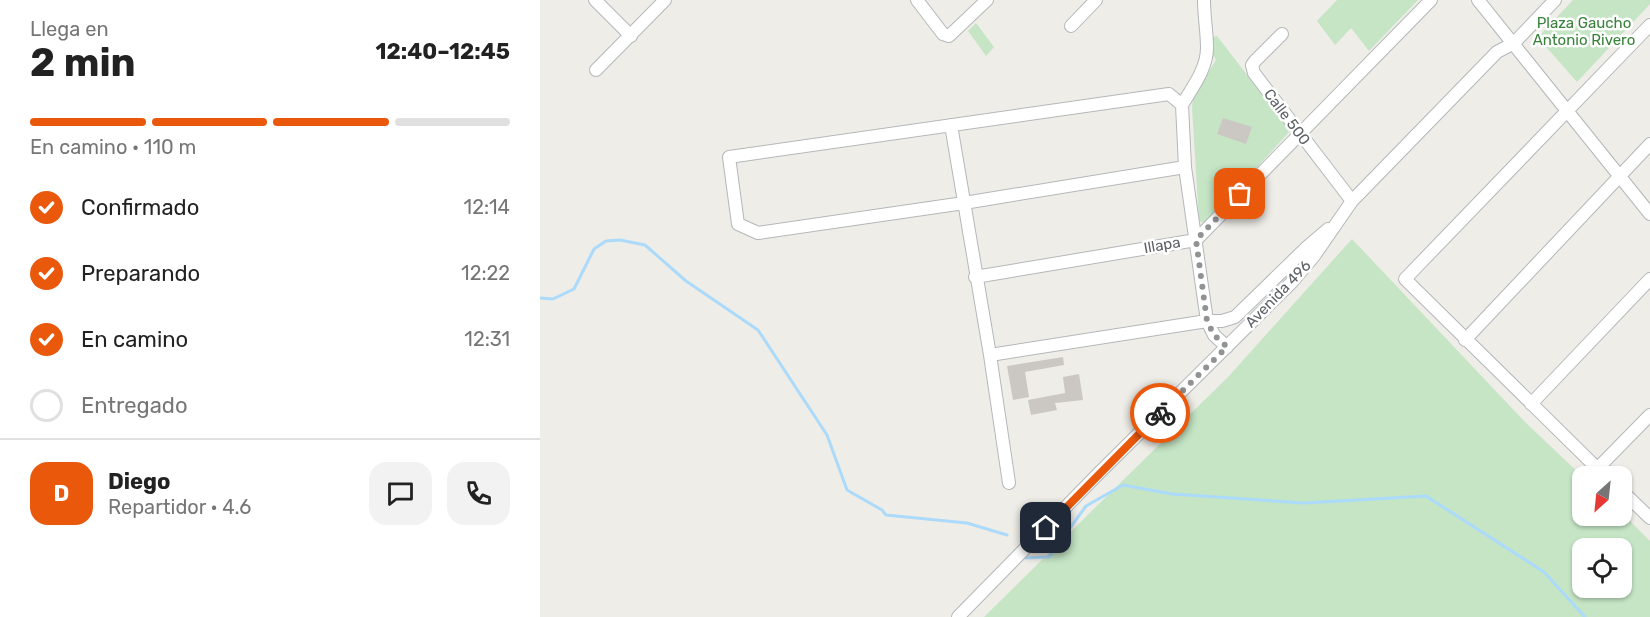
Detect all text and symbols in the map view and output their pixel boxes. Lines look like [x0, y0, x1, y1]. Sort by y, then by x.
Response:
park label: Plaza Gaucho Antonio Rivero [1533, 14, 1635, 49]
text: Llega en [30, 17, 109, 41]
text: 12:40–12:45 [376, 38, 510, 65]
text: 2 min [30, 40, 136, 86]
street label: Calle 500 [1260, 85, 1314, 149]
text: En camino · 110 m [30, 135, 196, 159]
pin [1214, 168, 1265, 219]
icon: bag [1223, 177, 1256, 210]
icon: check [30, 191, 63, 224]
text: Confirmado [81, 194, 199, 221]
text: 12:14 [464, 195, 510, 219]
street label: Illapa [1142, 233, 1182, 257]
icon: check [30, 257, 63, 290]
street label: Avenida 496 [1241, 257, 1315, 331]
text: Preparando [81, 260, 200, 287]
text: 12:22 [461, 261, 510, 285]
icon: check [30, 323, 63, 356]
text: En camino [81, 326, 188, 353]
text: 12:31 [464, 327, 510, 351]
courier [1130, 383, 1190, 443]
text: Entregado [81, 392, 188, 419]
icon: bike [1144, 397, 1177, 430]
button: chat [369, 462, 432, 525]
button: phone [447, 462, 510, 525]
north arrow [1572, 466, 1632, 526]
map controls [1572, 466, 1632, 598]
text: Diego [108, 468, 171, 495]
text: D [54, 480, 69, 507]
text: Repartidor · 4.6 [108, 495, 251, 519]
pin [1020, 502, 1071, 553]
icon: home [1029, 511, 1062, 544]
button: locate [1572, 538, 1632, 598]

